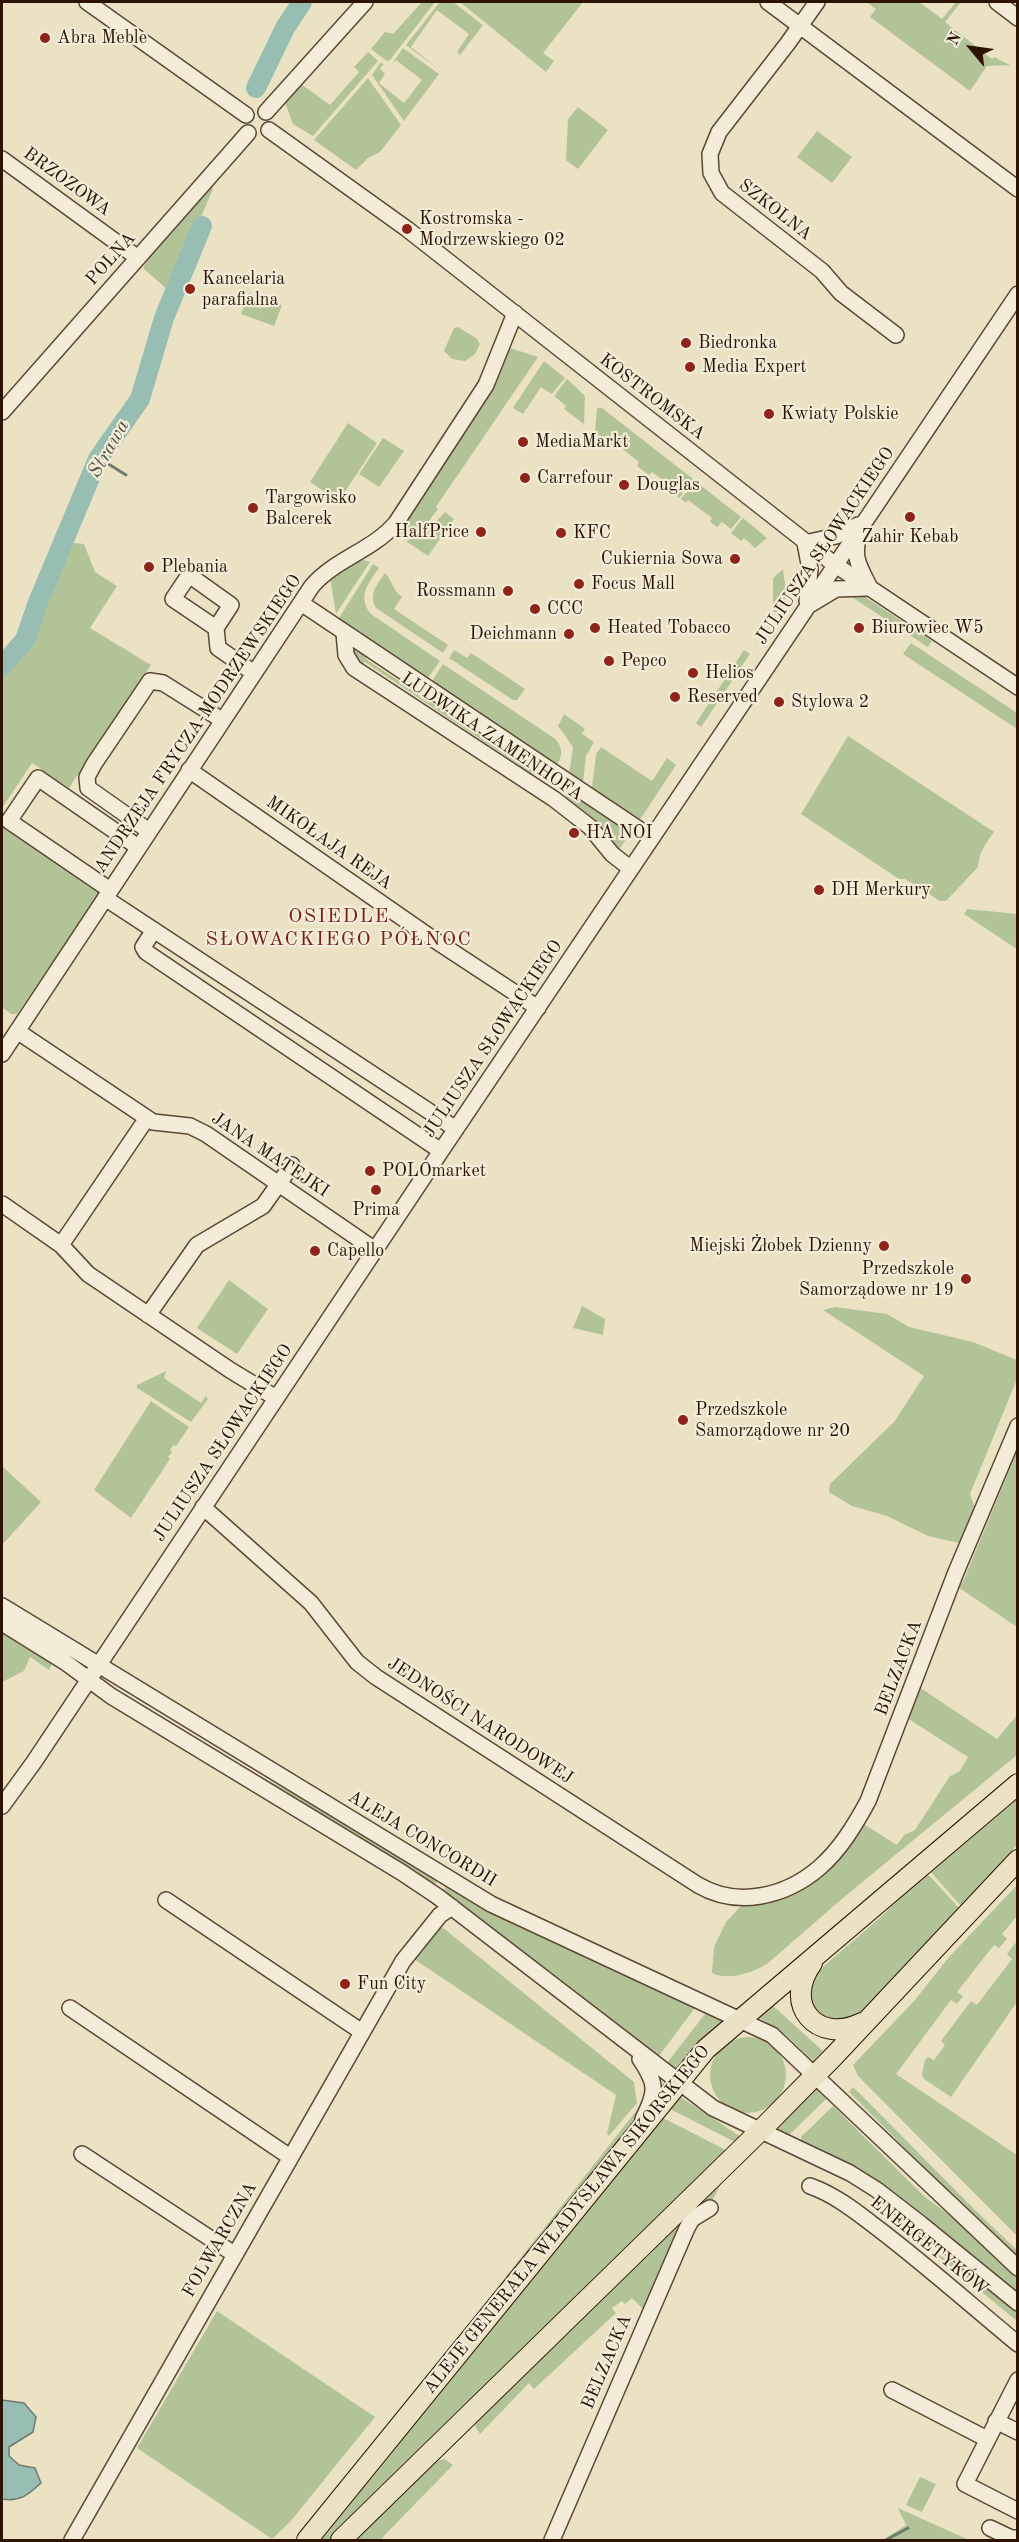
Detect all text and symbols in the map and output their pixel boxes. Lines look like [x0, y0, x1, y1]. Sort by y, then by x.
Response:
north arrow [941, 18, 1001, 78]
place label: Abra Meble [57, 27, 147, 49]
text: N [945, 30, 965, 49]
marker: Abra Meble [38, 31, 52, 45]
street label: BRZOZOWA [19, 143, 115, 221]
street label: SZKOLNA [734, 175, 816, 245]
place label: Kostromska - Modrzewskiego 02 [419, 208, 565, 250]
marker: Kostromska - Modrzewskiego 02 [400, 222, 414, 236]
street label: POLNA [82, 228, 140, 290]
place label: Kancelaria parafialna [202, 268, 285, 310]
marker: Kancelaria parafialna [183, 282, 197, 296]
place label: Biedronka [698, 332, 777, 354]
marker: Biedronka [679, 336, 693, 350]
street label: KOSTROMSKA [595, 349, 709, 445]
place label: Media Expert [702, 356, 807, 378]
marker: Media Expert [683, 360, 697, 374]
place label: Kwiaty Polskie [781, 403, 899, 425]
marker: Kwiaty Polskie [762, 407, 776, 421]
water label: Strawa [83, 416, 135, 482]
place label: MediaMarkt [535, 431, 629, 453]
marker: MediaMarkt [516, 435, 530, 449]
street label: JULIUSZA SŁOWACKIEGO [751, 443, 899, 649]
place label: Carrefour [537, 467, 613, 489]
marker: Carrefour [518, 471, 532, 485]
place label: Douglas [636, 474, 700, 496]
marker: Douglas [617, 478, 631, 492]
place label: Targowisko Balcerek [265, 487, 356, 530]
marker: Targowisko Balcerek [246, 501, 260, 515]
marker: Zahir Kebab [903, 510, 917, 524]
place label: HalfPrice [395, 521, 469, 543]
place label: KFC [573, 522, 611, 544]
marker: HalfPrice [474, 525, 488, 539]
marker: KFC [554, 526, 568, 540]
place label: Zahir Kebab [862, 526, 958, 548]
place label: Cukiernia Sowa [601, 548, 723, 570]
marker: Cukiernia Sowa [728, 552, 742, 566]
place label: Plebania [161, 556, 228, 578]
marker: Plebania [142, 560, 156, 574]
street label: ANDRZEJA FRYCZA-MODRZEWSKIEGO [90, 571, 306, 877]
place label: Focus Mall [591, 573, 675, 595]
marker: Focus Mall [572, 577, 586, 591]
place label: Rossmann [416, 580, 496, 602]
marker: Rossmann [501, 584, 515, 598]
place label: CCC [547, 598, 583, 620]
marker: CCC [528, 602, 542, 616]
place label: Heated Tobacco [607, 617, 731, 639]
place label: Biurowiec W5 [871, 617, 984, 639]
marker: Heated Tobacco [588, 621, 602, 635]
marker: Biurowiec W5 [852, 621, 866, 635]
place label: Deichmann [470, 623, 557, 645]
marker: Deichmann [562, 627, 576, 641]
place label: Pepco [621, 650, 667, 672]
marker: Pepco [602, 654, 616, 668]
place label: Helios [705, 662, 754, 684]
marker: Helios [686, 666, 700, 680]
street label: LUDWIKA ZAMENHOFA [397, 668, 587, 806]
place label: Reserved [687, 686, 758, 708]
marker: Reserved [668, 690, 682, 704]
place label: Stylowa 2 [791, 691, 869, 713]
marker: Stylowa 2 [772, 695, 786, 709]
street label: MIKOŁAJA REJA [262, 791, 396, 895]
place label: HA NOI [586, 822, 653, 844]
marker: HA NOI [567, 826, 581, 840]
place label: DH Merkury [831, 879, 931, 901]
marker: DH Merkury [812, 883, 826, 897]
district label: OSIEDLE SŁOWACKIEGO PÓŁNOC [206, 905, 472, 952]
street label: JULIUSZA SŁOWACKIEGO [419, 936, 567, 1142]
street label: JANA MATEJKI [207, 1108, 333, 1202]
place label: POLOmarket [382, 1160, 486, 1182]
marker: POLOmarket [363, 1164, 377, 1178]
marker: Prima [369, 1183, 383, 1197]
place label: Prima [352, 1199, 400, 1221]
place label: Miejski Żłobek Dzienny [689, 1235, 872, 1257]
marker: Miejski Żłobek Dzienny [877, 1239, 891, 1253]
place label: Capello [327, 1240, 384, 1262]
marker: Capello [308, 1244, 322, 1258]
place label: Przedszkole Samorządowe nr 19 [799, 1258, 954, 1300]
marker: Przedszkole Samorządowe nr 19 [959, 1272, 973, 1286]
street label: JULIUSZA SŁOWACKIEGO [149, 1340, 297, 1546]
place label: Przedszkole Samorządowe nr 20 [695, 1399, 850, 1442]
marker: Przedszkole Samorządowe nr 20 [676, 1413, 690, 1427]
street label: BELZACKA [871, 1617, 927, 1719]
street label: JEDNOŚCI NARODOWEJ [383, 1653, 577, 1789]
street label: ALEJA CONCORDII [344, 1786, 500, 1892]
place label: Fun City [357, 1973, 426, 1995]
marker: Fun City [338, 1977, 352, 1991]
street label: ALEJE GENERAŁA WŁADYSŁAWA SIKORSKIEGO [419, 2041, 715, 2399]
street label: FOLWARCZNA [178, 2178, 262, 2302]
street label: ENERGETYKÓW [865, 2192, 993, 2300]
street label: BELZACKA [577, 2311, 637, 2413]

